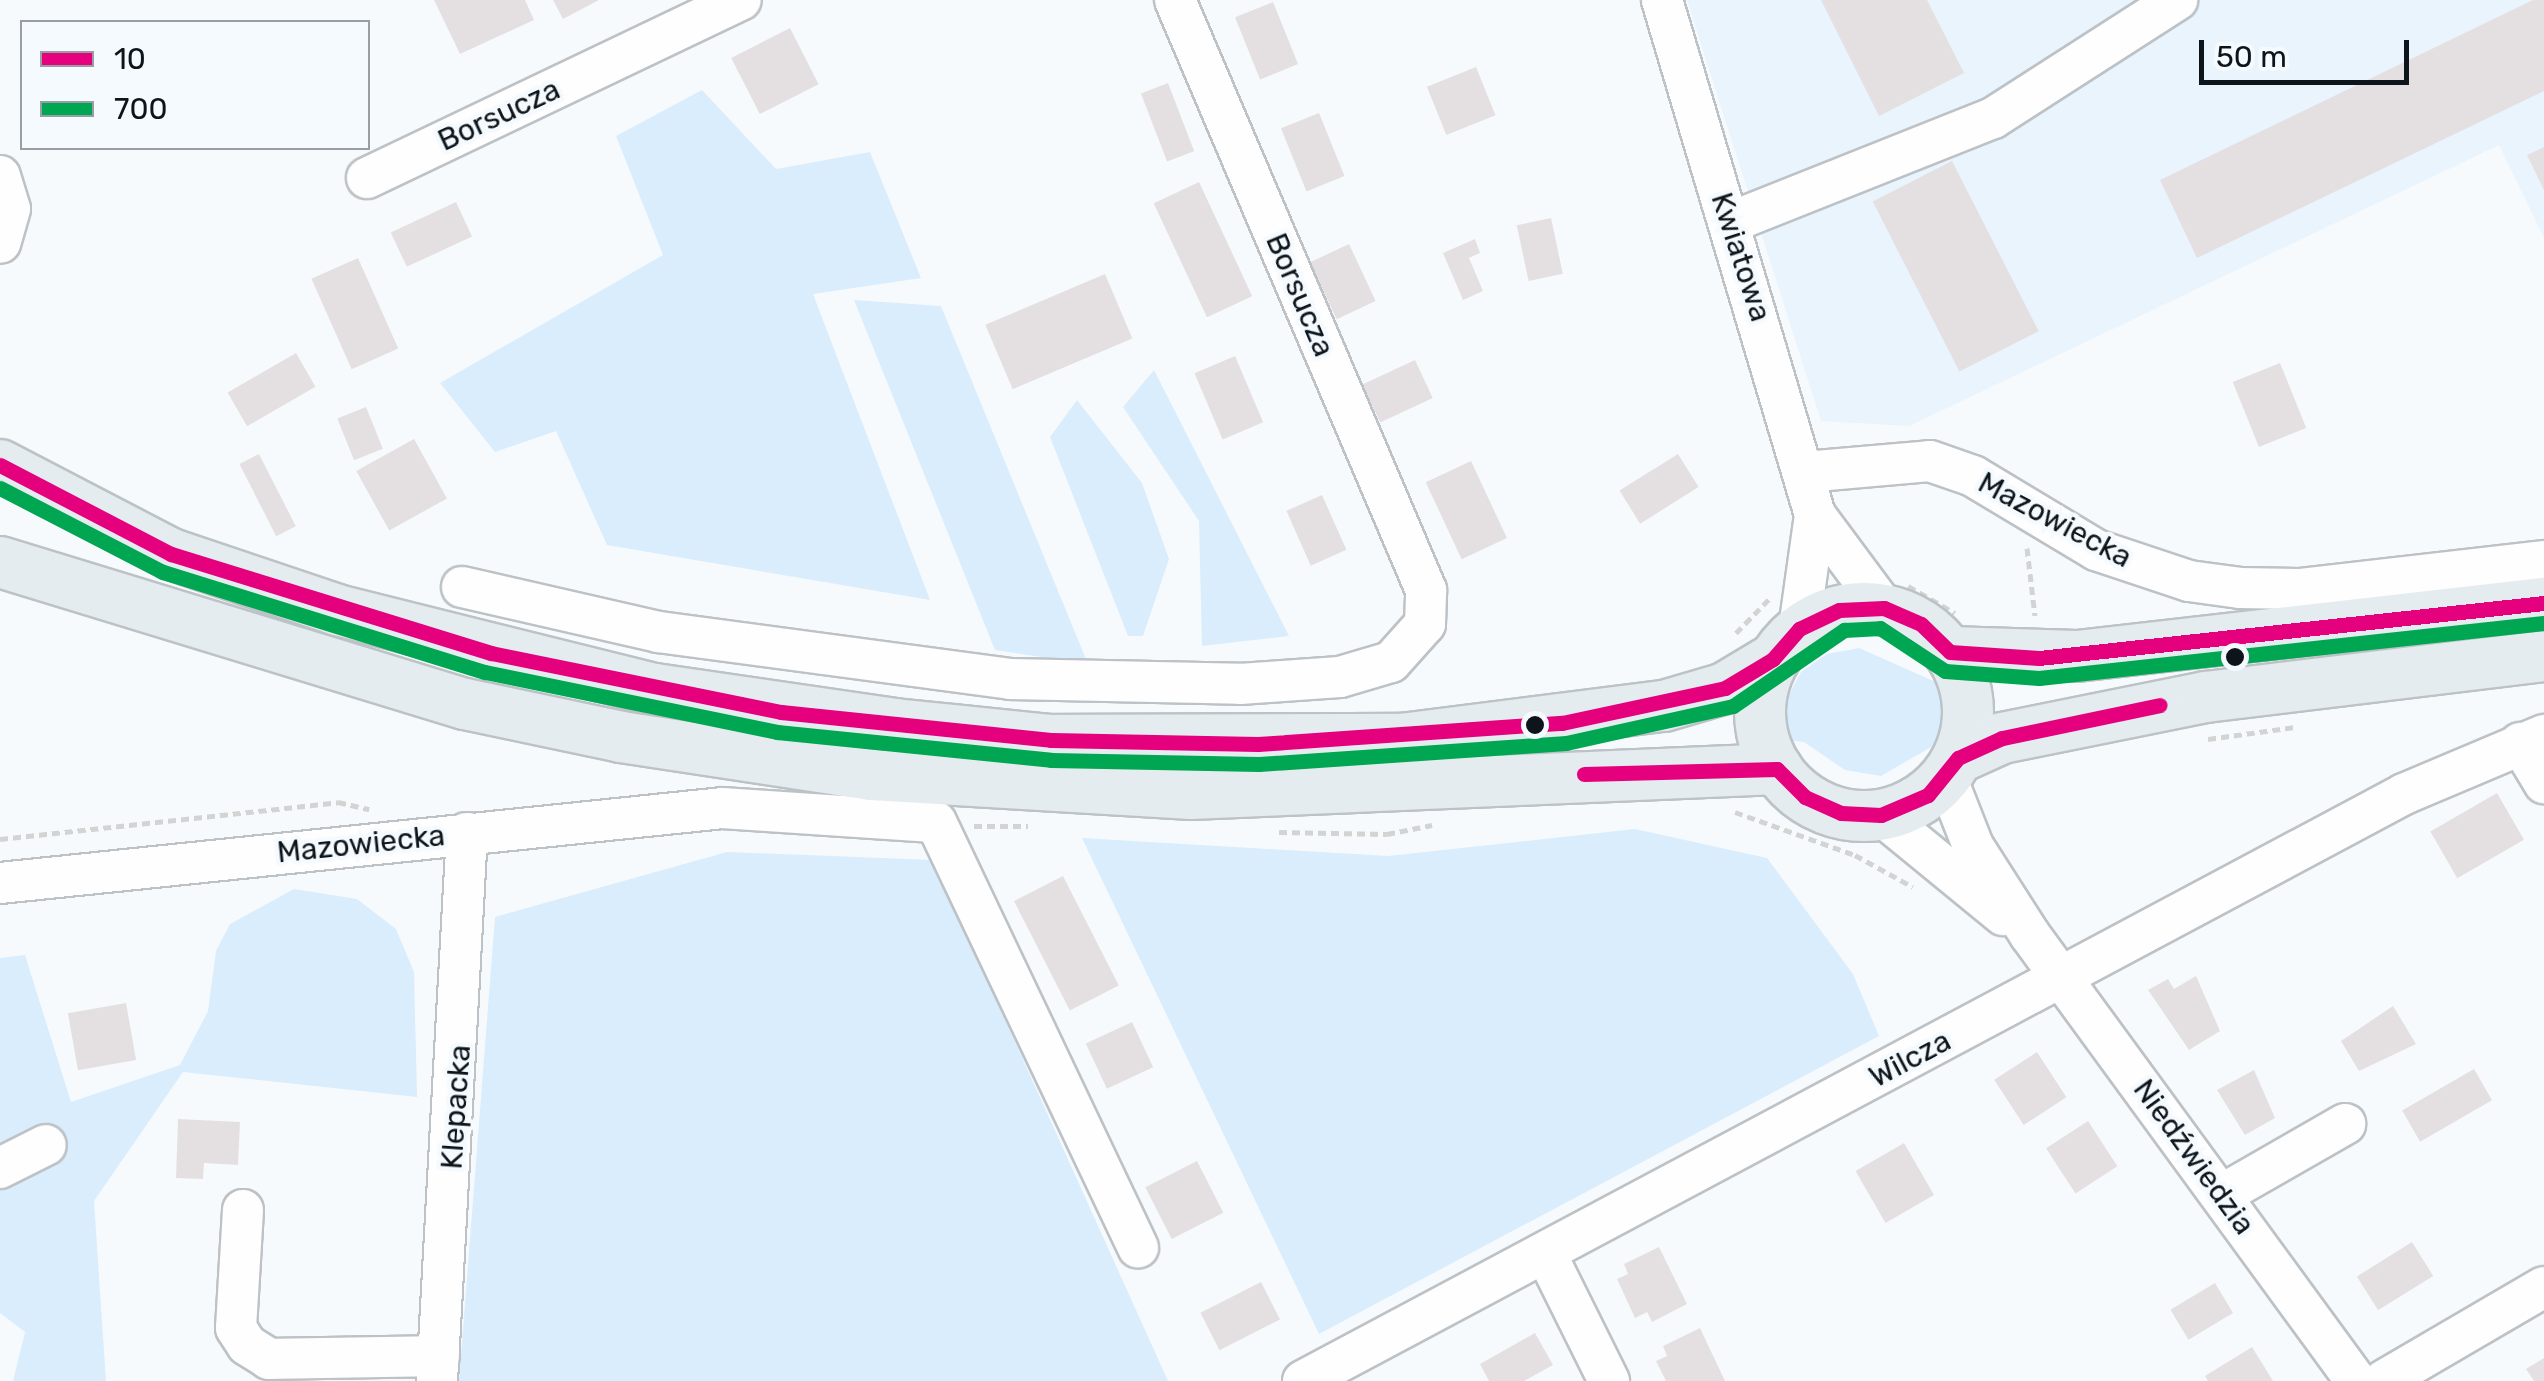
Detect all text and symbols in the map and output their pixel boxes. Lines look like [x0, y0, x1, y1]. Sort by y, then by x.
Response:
legend [20, 20, 370, 150]
scale bar [2204, 20, 2414, 82]
text: 50 m [2216, 39, 2287, 75]
text: 10 [114, 41, 146, 77]
street label: Borsucza [432, 71, 566, 159]
text: 700 [114, 91, 168, 127]
street label: Kwiatowa [1703, 188, 1779, 326]
street label: Borsucza [1258, 228, 1342, 362]
street label: Mazowiecka [1972, 465, 2138, 575]
unlabelled marker [2225, 647, 2245, 667]
unlabelled marker [1525, 715, 1545, 735]
street label: Mazowiecka [275, 817, 447, 871]
street label: Wilcza [1863, 1023, 1957, 1095]
street label: Klepacka [434, 1043, 478, 1171]
street label: Niedźwiedzia [2126, 1072, 2262, 1242]

